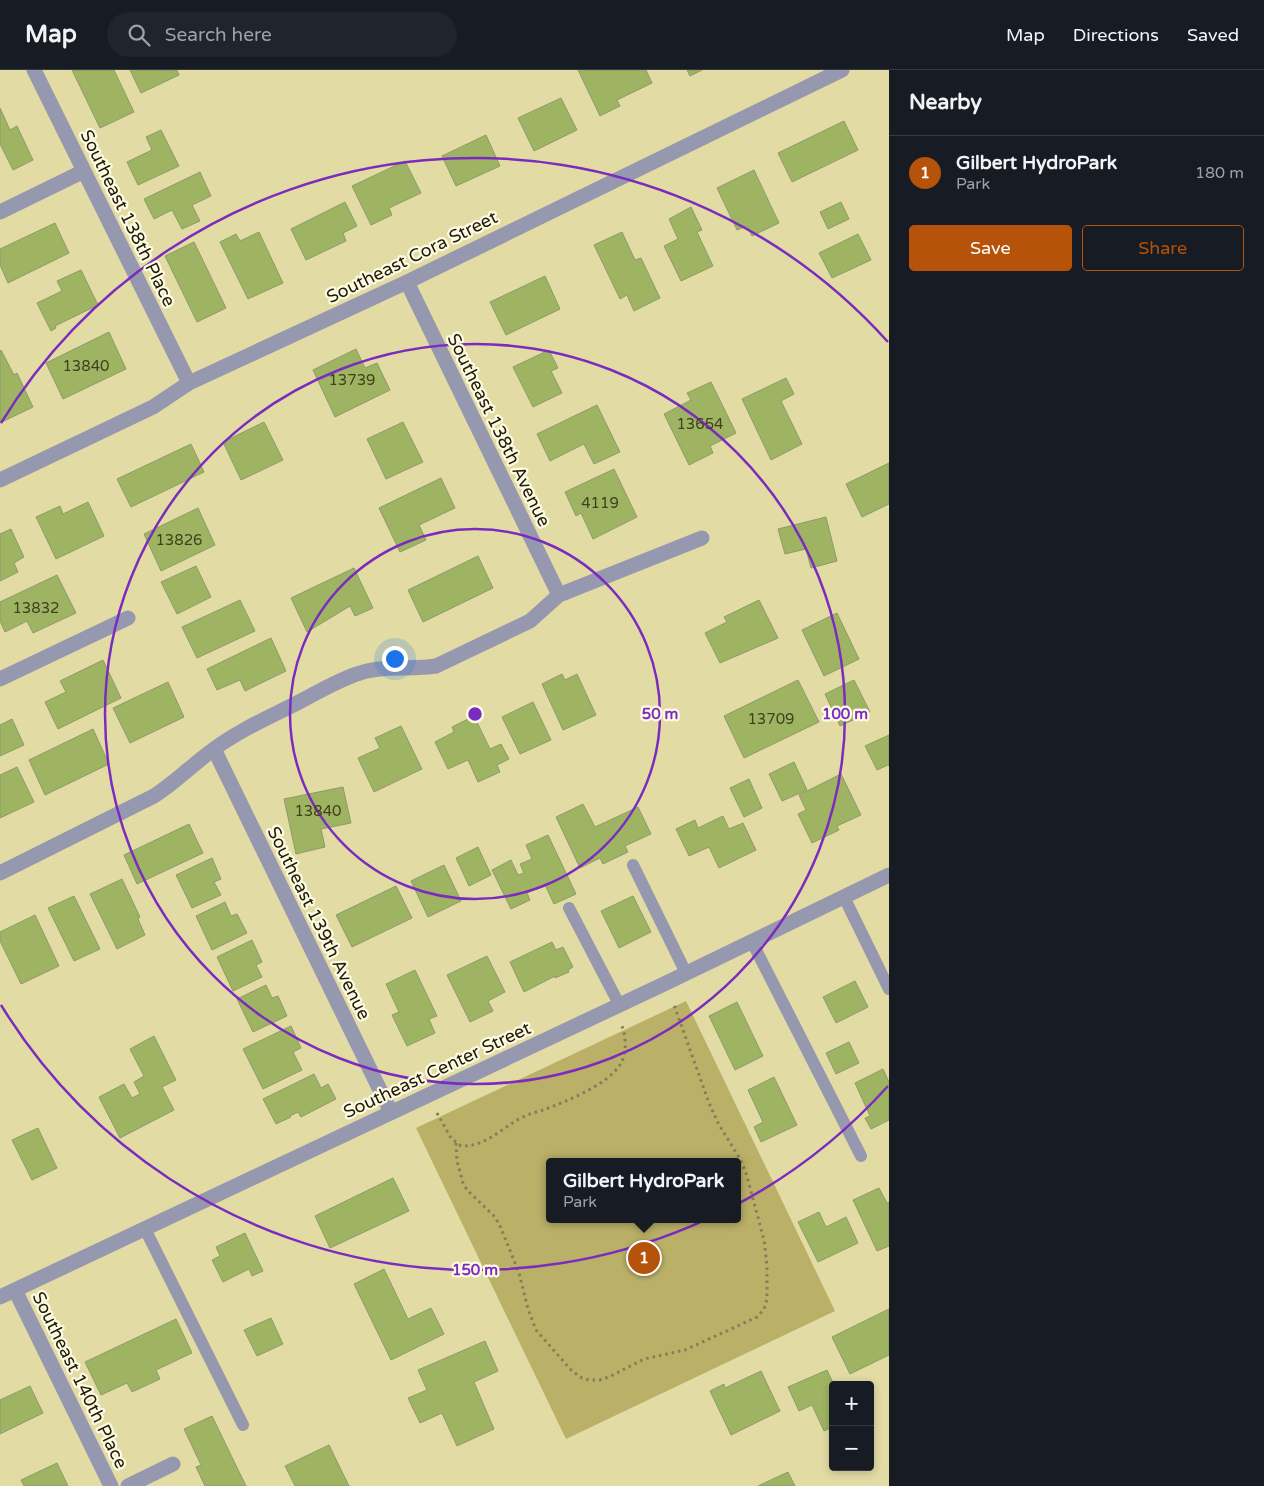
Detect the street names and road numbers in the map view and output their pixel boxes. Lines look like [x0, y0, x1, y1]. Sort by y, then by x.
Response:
street label: Southeast 138th Place [76, 126, 180, 310]
street label: Southeast Cora Street [323, 206, 501, 308]
street label: Southeast 138th Avenue [443, 330, 555, 530]
street label: Southeast 139th Avenue [263, 823, 375, 1023]
street label: Southeast Center Street [340, 1017, 534, 1123]
street label: Southeast 140th Place [28, 1288, 132, 1472]

